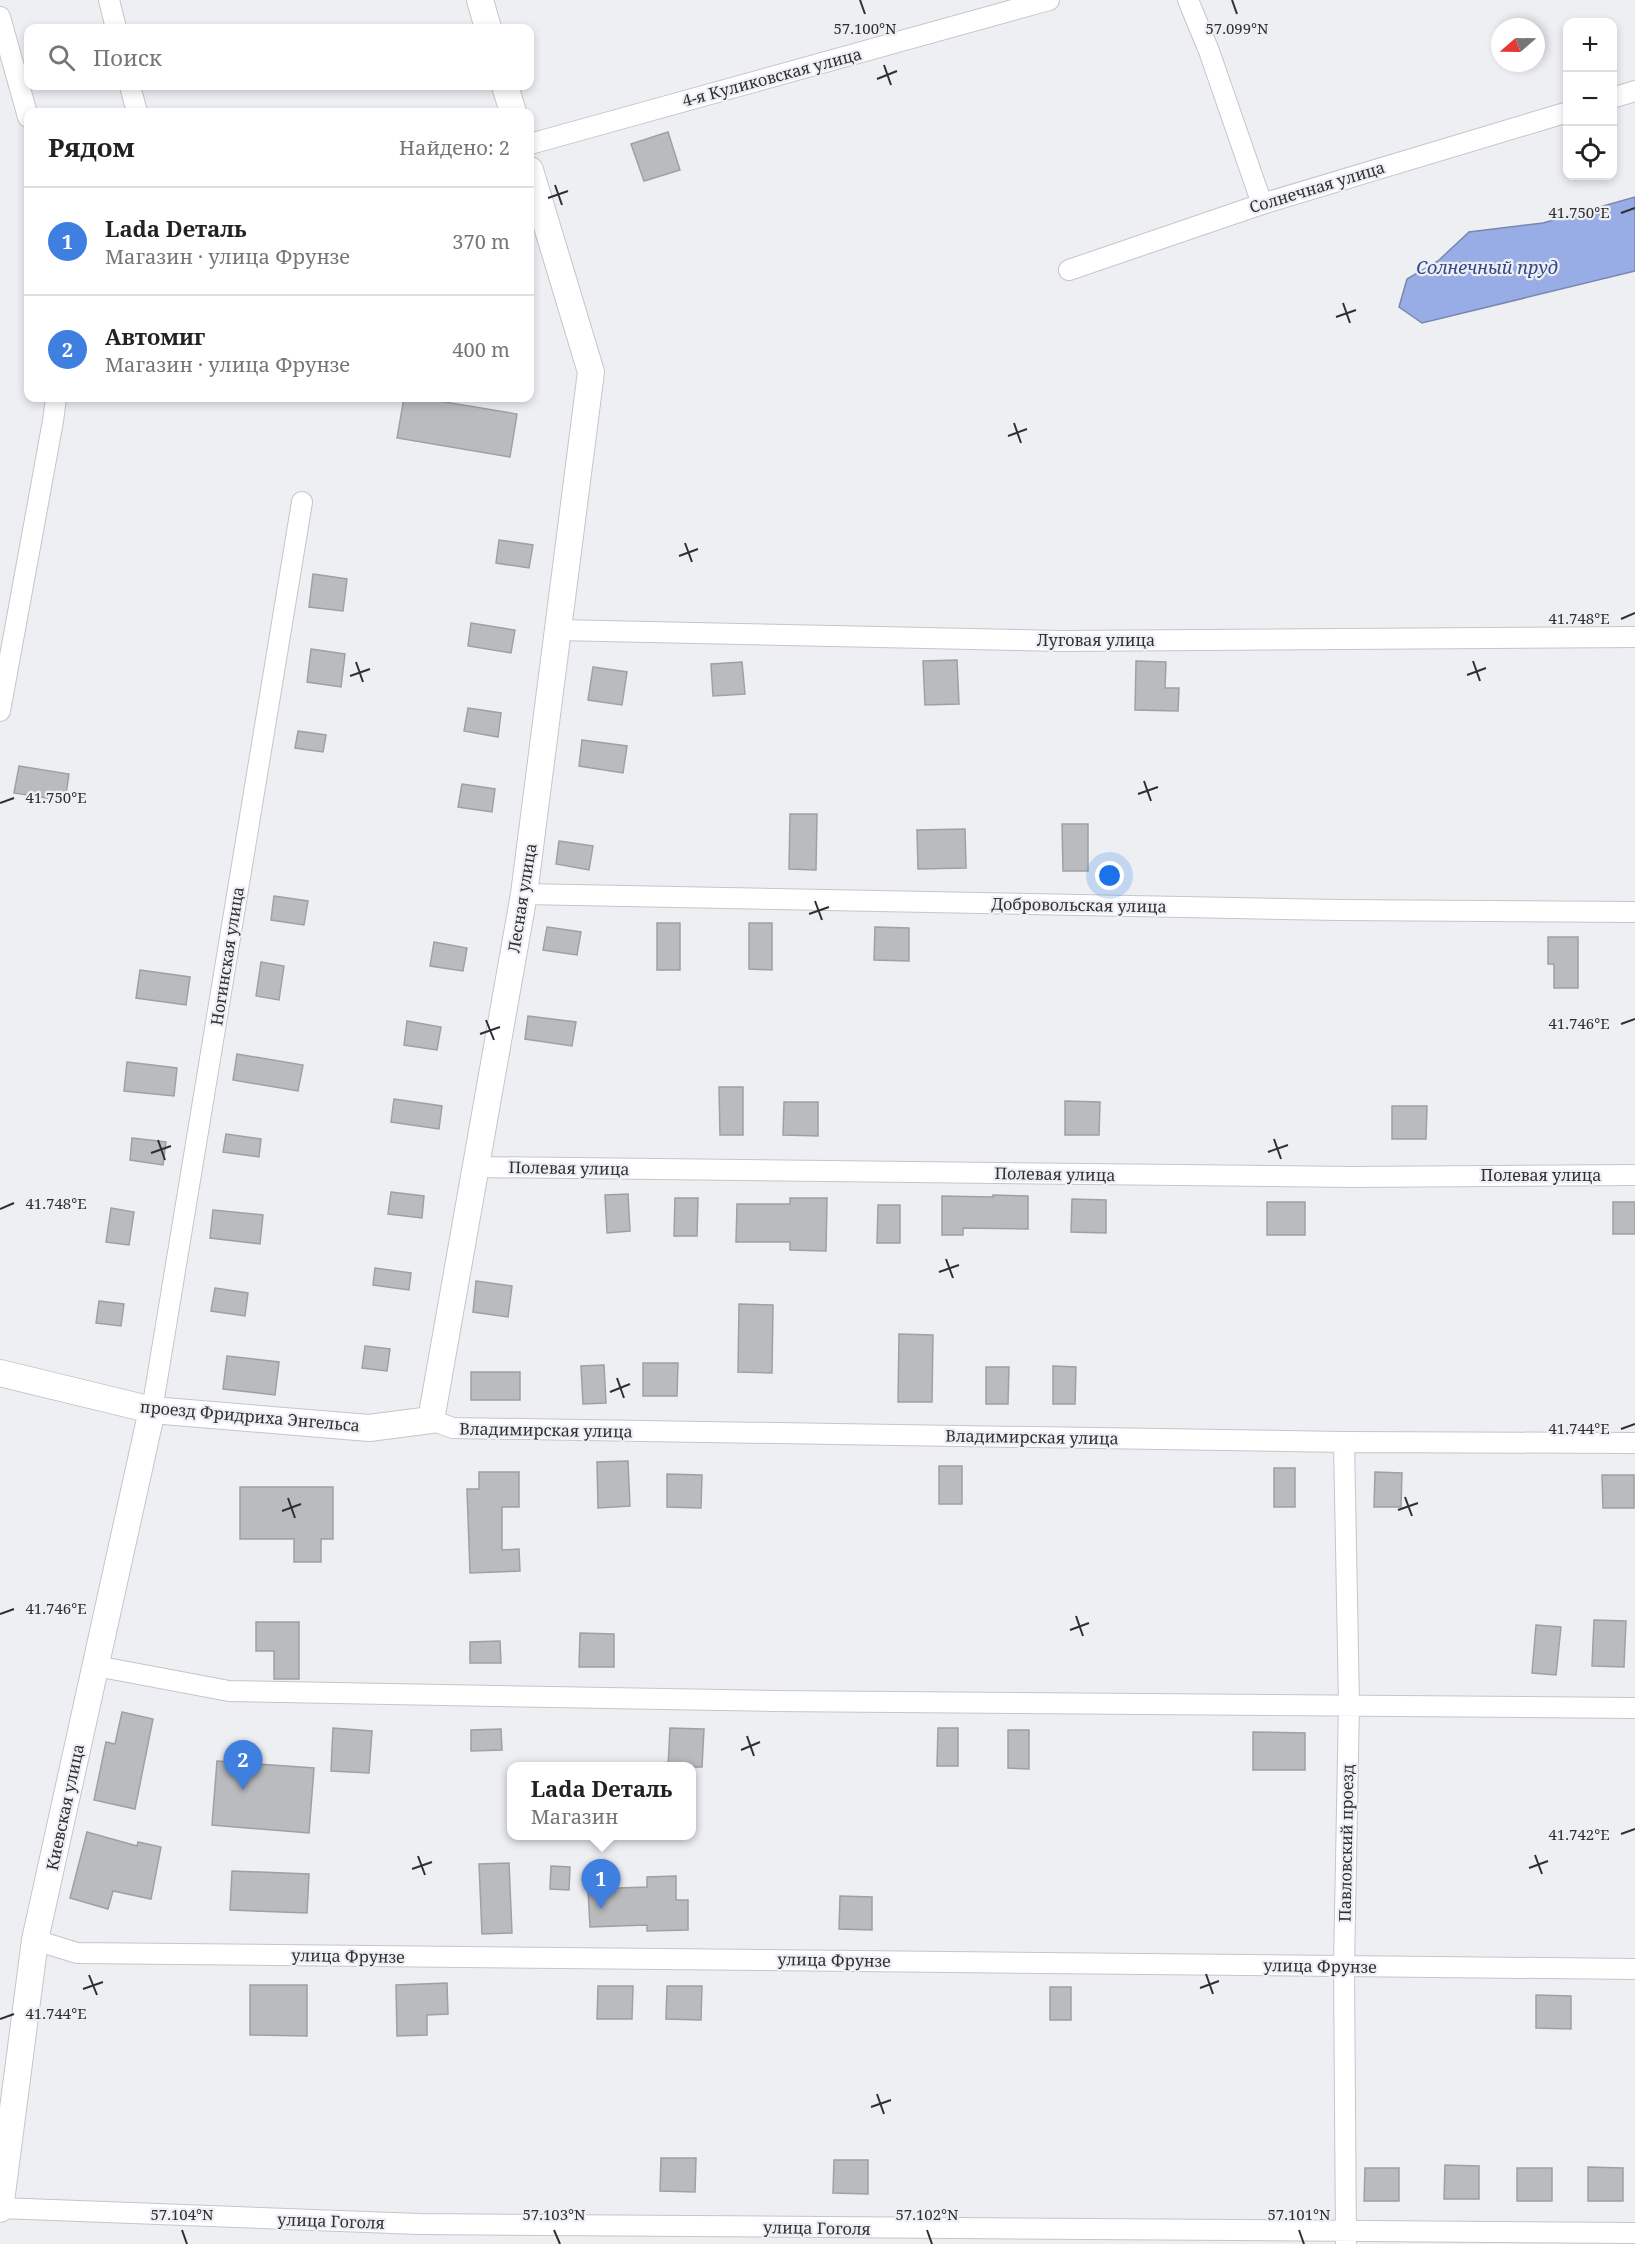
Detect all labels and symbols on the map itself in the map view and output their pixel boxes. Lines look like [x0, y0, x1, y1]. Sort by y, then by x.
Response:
text: 57.100°N [833, 18, 897, 38]
text: 57.099°N [1205, 18, 1269, 38]
north arrow [1491, 18, 1545, 72]
street label: 4-я Куликовская улица [680, 42, 864, 112]
street label: Солнечная улица [1246, 156, 1388, 218]
text: 41.750°E [1548, 202, 1610, 222]
water label: Солнечный пруд [1416, 255, 1558, 279]
text: 41.748°E [1548, 608, 1610, 628]
street label: Луговая улица [1037, 629, 1155, 651]
text: 41.750°E [25, 787, 87, 807]
street label: Лесная улица [502, 842, 542, 954]
your location [1095, 861, 1124, 890]
street label: Ногинская улица [205, 885, 249, 1027]
street label: Добровольская улица [991, 892, 1167, 918]
text: 41.746°E [1548, 1013, 1610, 1033]
street label: Полевая улица [508, 1156, 630, 1180]
street label: Полевая улица [994, 1162, 1116, 1186]
street label: Полевая улица [1481, 1164, 1601, 1186]
text: 41.748°E [25, 1193, 87, 1213]
street label: проезд Фридриха Энгельса [139, 1395, 361, 1437]
street label: Владимирская улица [459, 1417, 633, 1443]
text: 41.744°E [1548, 1418, 1610, 1438]
street label: Владимирская улица [945, 1424, 1119, 1450]
text: 41.746°E [25, 1598, 87, 1618]
pin: 2 [224, 1740, 262, 1790]
street label: Киевская улица [41, 1742, 89, 1872]
street label: Павловский проезд [1334, 1764, 1358, 1922]
text: 41.742°E [1548, 1824, 1610, 1844]
pin: 1 [582, 1860, 620, 1909]
street label: улица Фрунзе [291, 1944, 405, 1968]
street label: улица Фрунзе [777, 1948, 891, 1972]
street label: улица Фрунзе [1263, 1954, 1377, 1978]
text: 41.744°E [25, 2003, 87, 2023]
text: 57.104°N [150, 2204, 214, 2224]
text: 57.103°N [522, 2204, 586, 2224]
text: 57.102°N [895, 2204, 959, 2224]
text: 57.101°N [1267, 2204, 1331, 2224]
street label: улица Гоголя [277, 2208, 385, 2234]
street label: улица Гоголя [763, 2216, 871, 2240]

